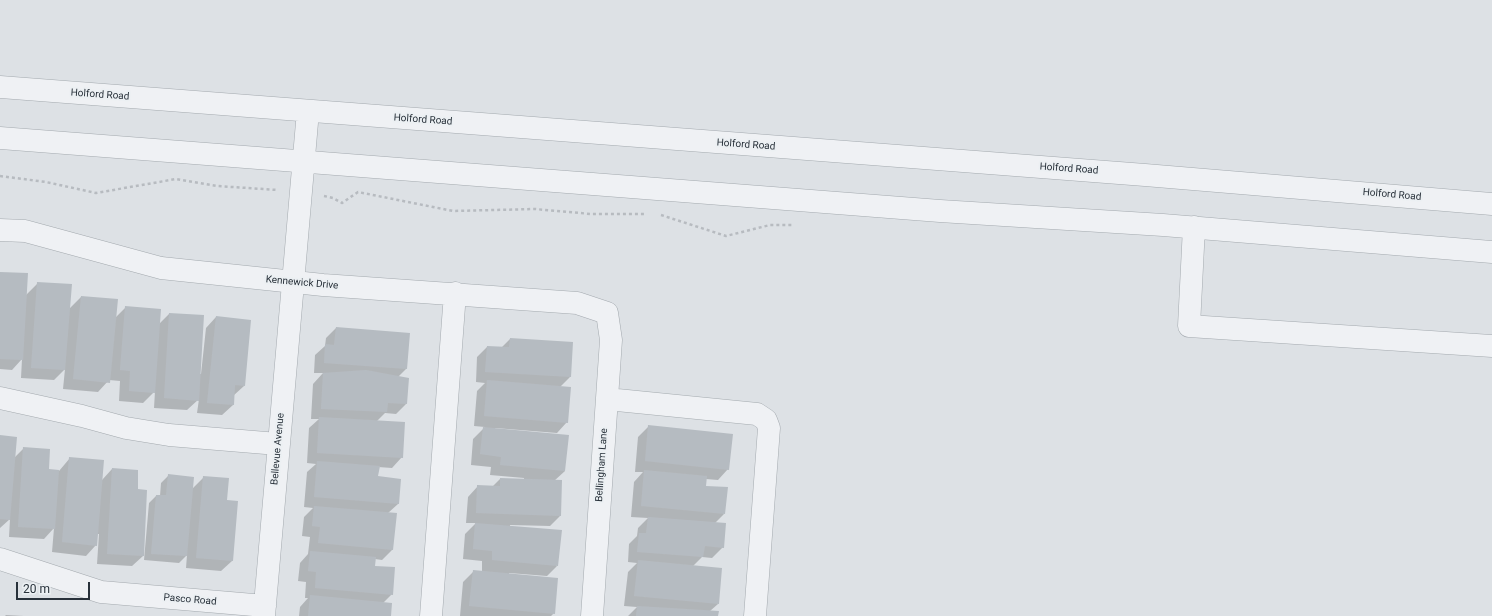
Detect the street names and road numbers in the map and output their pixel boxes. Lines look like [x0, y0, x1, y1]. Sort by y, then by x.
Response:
street label: Holford Road [70, 87, 130, 103]
street label: Holford Road [393, 112, 453, 128]
street label: Holford Road [716, 137, 776, 153]
street label: Holford Road [1039, 161, 1099, 177]
street label: Holford Road [1362, 186, 1422, 204]
street label: Kennewick Drive [265, 274, 339, 292]
street label: Bellevue Avenue [269, 412, 287, 486]
street label: Bellingham Lane [593, 428, 611, 502]
street label: Pasco Road [163, 592, 217, 608]

